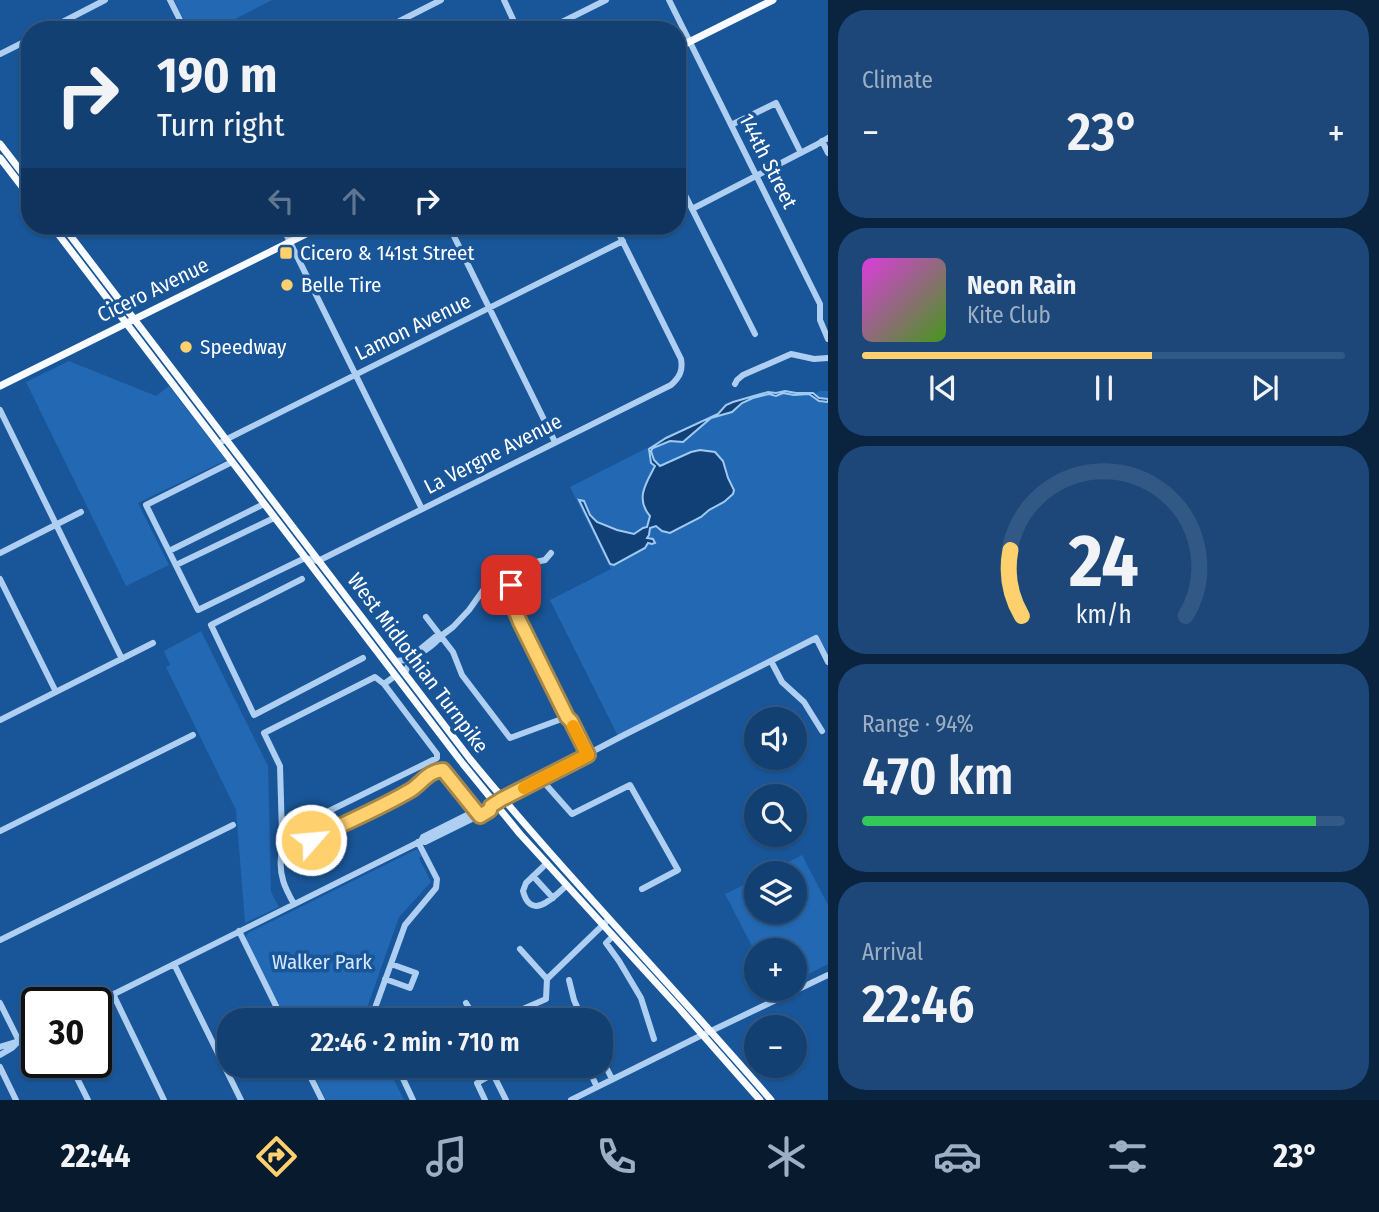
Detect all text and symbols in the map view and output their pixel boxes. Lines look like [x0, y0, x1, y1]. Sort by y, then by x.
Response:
text: 190 m [157, 46, 277, 105]
icon: right [42, 49, 133, 140]
text: Climate [862, 66, 933, 94]
text: 23° [1067, 101, 1140, 164]
text: Turn right [157, 106, 284, 144]
street label: 144th Street [733, 109, 803, 213]
text: − [862, 110, 879, 156]
text: + [1328, 110, 1345, 156]
icon: left [262, 182, 300, 220]
icon: ahead [335, 182, 373, 220]
icon: right [408, 182, 446, 220]
place label: Cicero & 141st Street [300, 240, 474, 266]
marker: Cicero & 141st Street [278, 245, 294, 261]
street label: Cicero Avenue [93, 252, 213, 328]
text: Neon Rain [967, 270, 1076, 301]
place label: Belle Tire [301, 272, 381, 298]
marker: Belle Tire [279, 277, 295, 293]
street label: Lamon Avenue [351, 288, 475, 366]
text: Kite Club [967, 301, 1051, 329]
place label: Speedway [200, 334, 287, 360]
marker: Speedway [178, 339, 194, 355]
icon: previous [924, 369, 962, 407]
icon: pause [1085, 369, 1123, 407]
icon: next [1246, 369, 1284, 407]
street label: La Vergne Avenue [420, 408, 566, 500]
text: 24 [1068, 518, 1138, 605]
pin [481, 555, 541, 615]
icon: arrive [492, 566, 530, 604]
street label: West Midlothian Turnpike [342, 568, 494, 758]
text: km/h [1076, 600, 1131, 630]
map controls [744, 707, 807, 1078]
button: sound [744, 707, 807, 770]
text: Range · 94% [862, 710, 974, 738]
text: 470 km [862, 745, 1014, 808]
button: search [744, 784, 807, 847]
position arrow [274, 803, 348, 877]
button: layers [744, 861, 807, 924]
button: + [744, 938, 807, 1001]
text: Arrival [862, 938, 923, 966]
park label: Walker Park [272, 949, 372, 975]
text: 22:46 [862, 973, 974, 1036]
speed limit sign: 30 [21, 987, 112, 1078]
button: − [744, 1015, 807, 1078]
text: 22:46 · 2 min · 710 m [310, 1027, 520, 1058]
icon: directions [252, 1132, 301, 1181]
icon: music [422, 1132, 471, 1181]
icon: phone [592, 1132, 641, 1181]
icon: climate [762, 1132, 811, 1181]
icon: car [933, 1132, 982, 1181]
icon: filters [1103, 1132, 1152, 1181]
text: 22:44 [61, 1137, 130, 1175]
text: 23° [1273, 1137, 1318, 1175]

